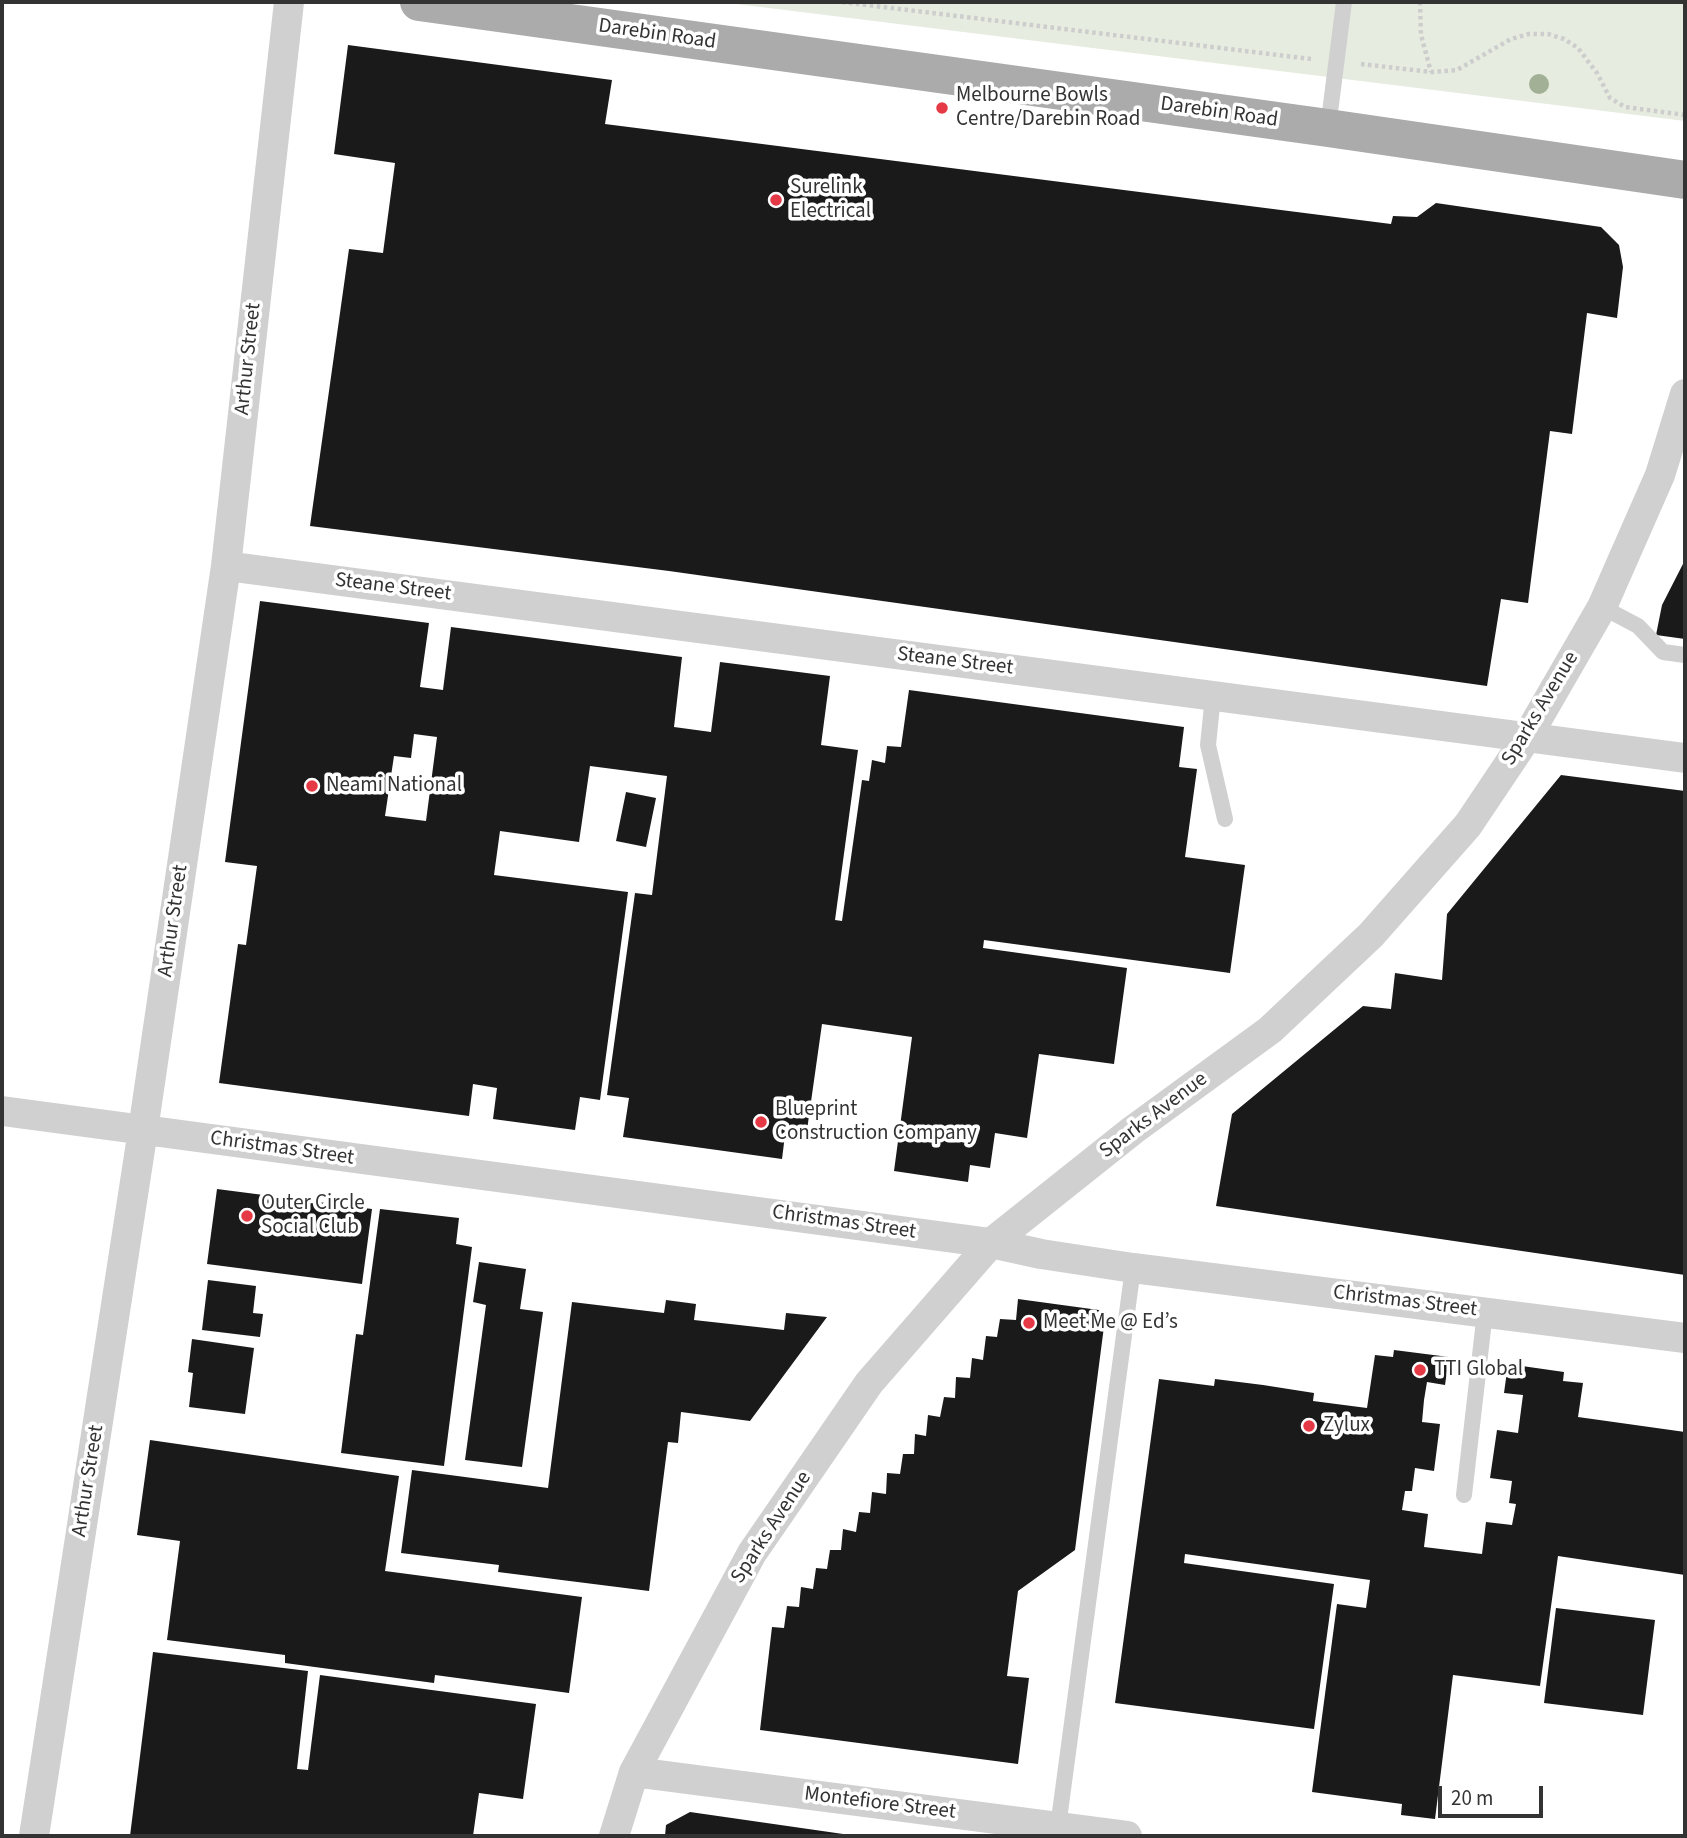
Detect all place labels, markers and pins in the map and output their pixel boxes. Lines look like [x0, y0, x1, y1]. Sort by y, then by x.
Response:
place label: Melbourne Bowls Centre/Darebin Road [956, 83, 1140, 133]
marker: Melbourne Bowls Centre/Darebin Road [934, 100, 950, 116]
place label: Surelink Electrical [790, 175, 871, 225]
marker: Surelink Electrical [768, 192, 784, 208]
place label: Neami National [326, 773, 462, 799]
marker: Neami National [304, 778, 320, 794]
place label: Blueprint Construction Company [775, 1097, 977, 1147]
marker: Blueprint Construction Company [753, 1114, 769, 1130]
place label: Outer Circle Social Club [261, 1191, 365, 1241]
marker: Outer Circle Social Club [239, 1208, 255, 1224]
place label: Meet Me @ Ed’s [1043, 1310, 1178, 1336]
marker: Meet Me @ Ed’s [1021, 1315, 1037, 1331]
place label: TTI Global [1434, 1357, 1523, 1383]
marker: TTI Global [1412, 1362, 1428, 1378]
place label: Zylux [1323, 1413, 1370, 1439]
marker: Zylux [1301, 1418, 1317, 1434]

